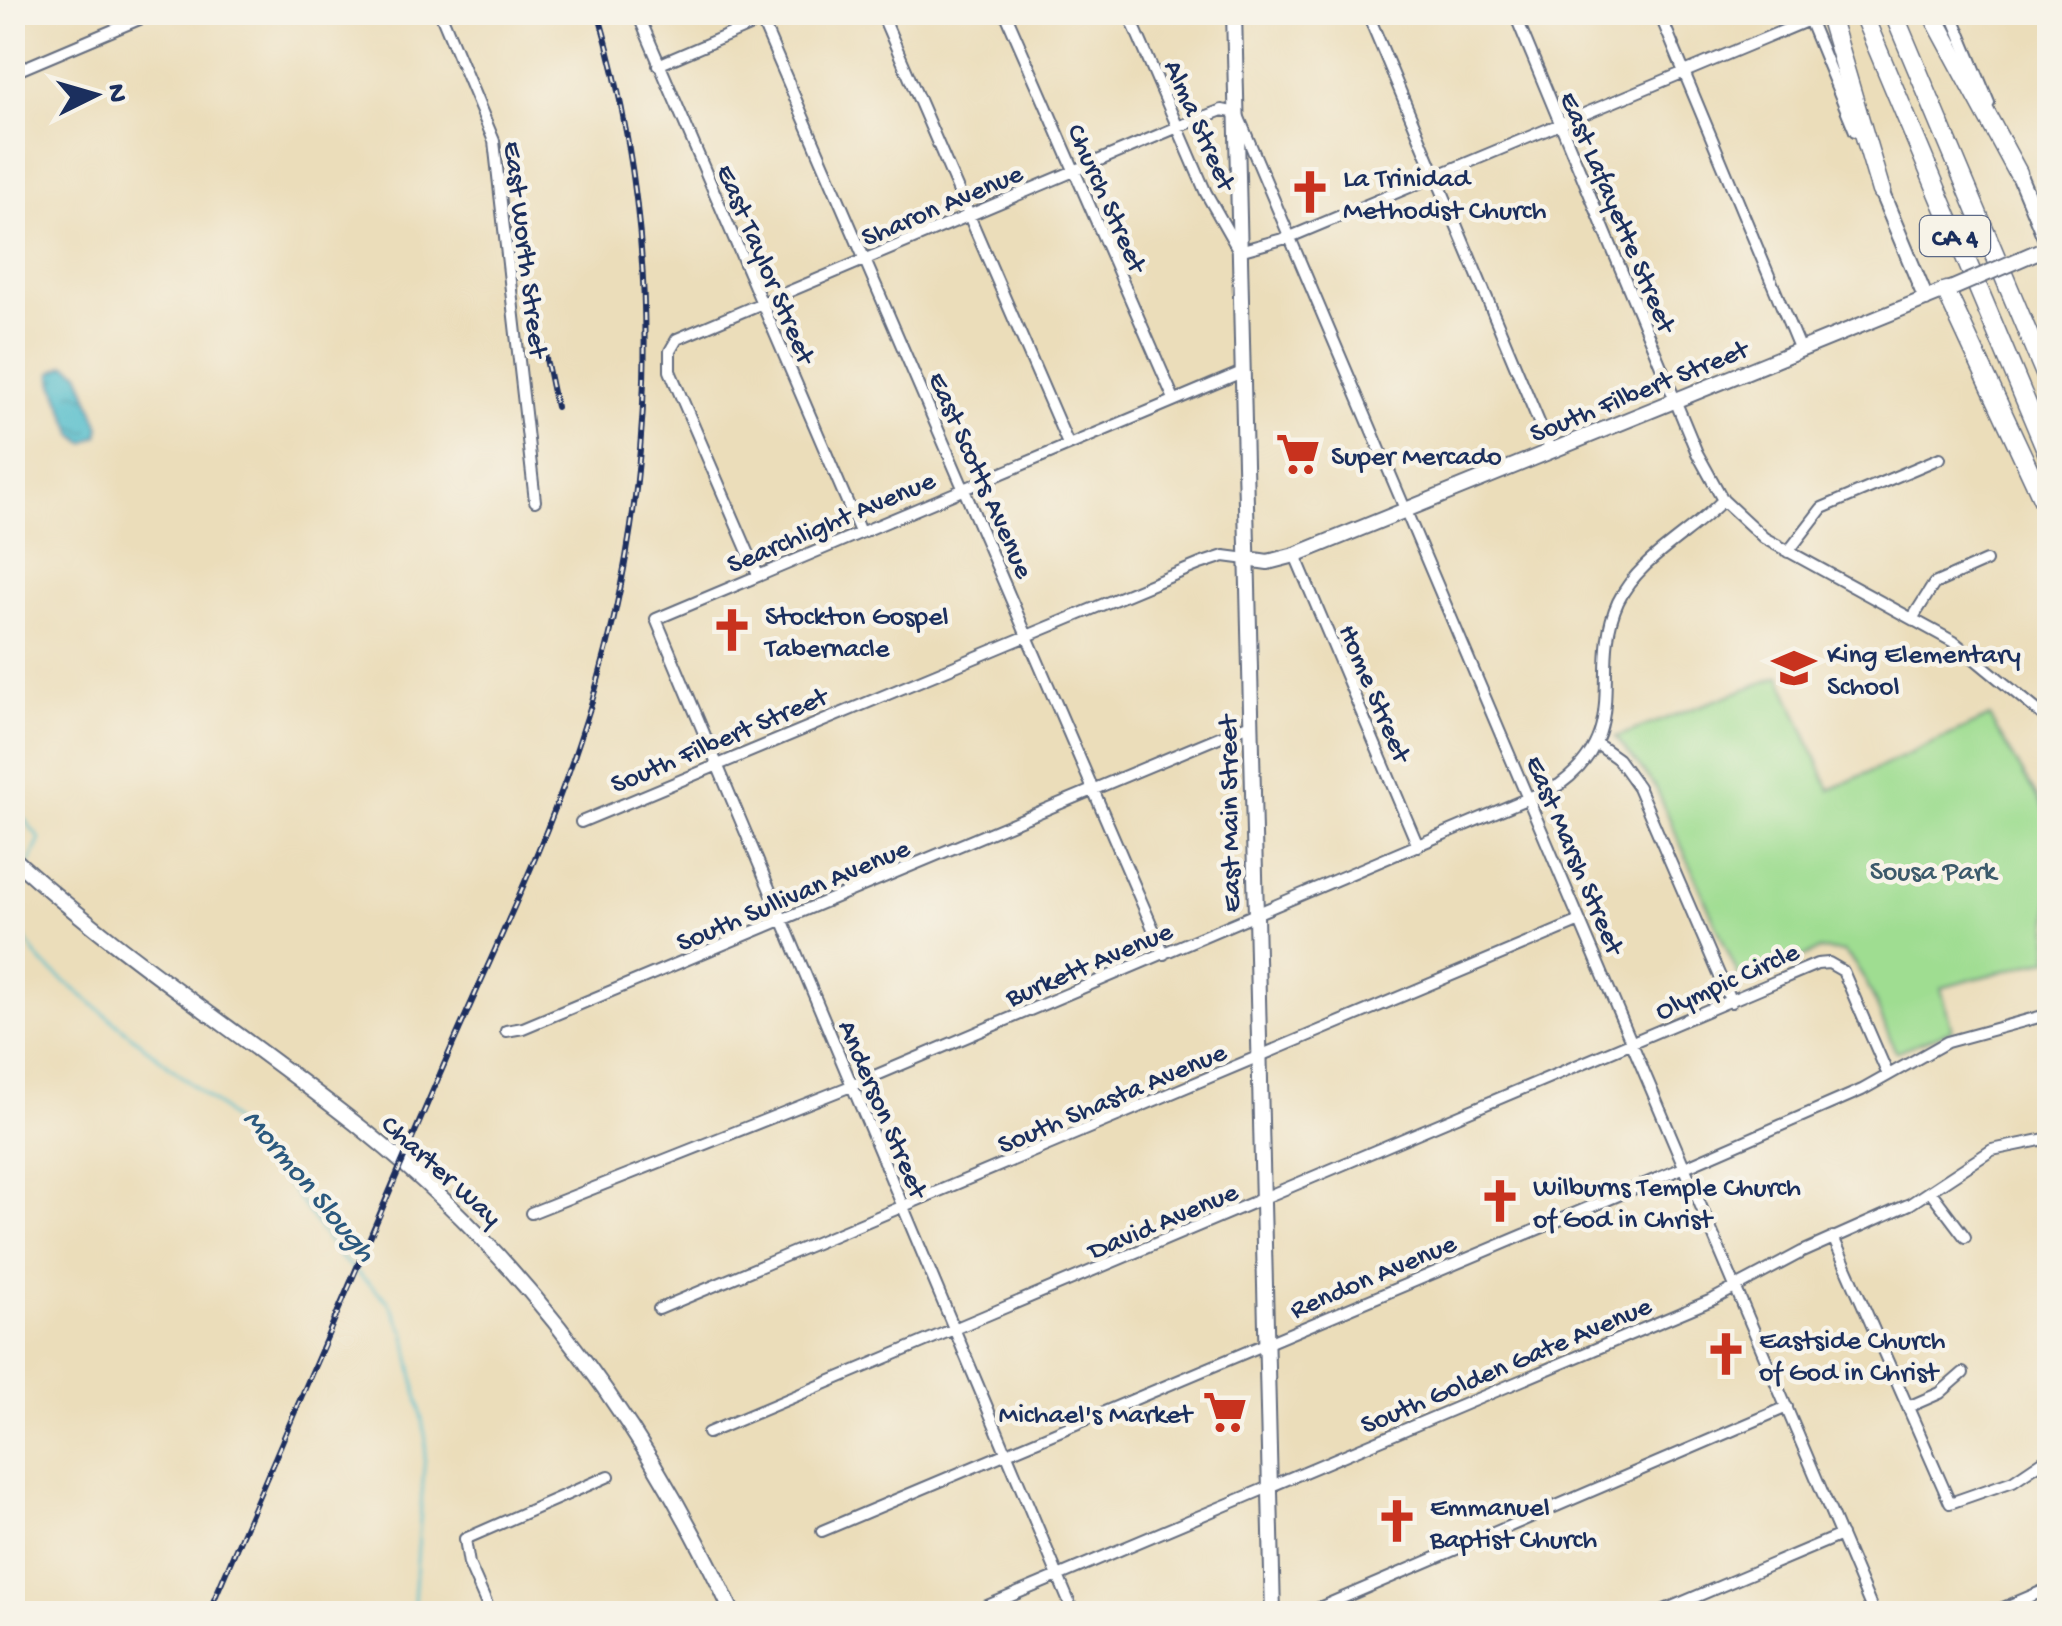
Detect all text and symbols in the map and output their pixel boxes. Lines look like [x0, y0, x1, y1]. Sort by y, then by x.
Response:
north arrow [45, 45, 145, 145]
street label: Alma Street [1154, 55, 1242, 199]
text: N [98, 83, 133, 104]
street label: East Lafayette Street [1550, 88, 1682, 340]
street label: Church Street [1057, 119, 1153, 281]
street label: East Worth Street [494, 140, 553, 362]
street label: Sharon Avenue [857, 158, 1029, 256]
street label: East Taylor Street [707, 160, 822, 372]
place label: La Trinidad Methodist Church [1343, 164, 1547, 229]
church icon: La Trinidad Methodist Church [1286, 168, 1334, 216]
road number: CA 4 [1920, 216, 1990, 256]
street label: South Filbert Street [1526, 333, 1756, 452]
street label: East Scotts Avenue [919, 368, 1039, 585]
supermarket icon: Super Mercado [1274, 430, 1322, 478]
place label: Super Mercado [1331, 442, 1502, 475]
street label: Searchlight Avenue [723, 465, 941, 583]
place label: Stockton Gospel Tabernacle [763, 602, 949, 667]
church icon: Stockton Gospel Tabernacle [708, 606, 756, 654]
street label: Home Street [1329, 620, 1418, 770]
place label: King Elementary School [1827, 640, 2021, 705]
school or university icon: King Elementary School [1770, 644, 1818, 692]
street label: South Filbert Street [606, 681, 835, 803]
street label: East Main Street [1213, 713, 1250, 913]
street label: East Marsh Street [1516, 751, 1631, 963]
street label: South Sullivan Avenue [672, 833, 916, 961]
park label: Sousa Park [1870, 857, 1999, 890]
street label: Burkett Avenue [1000, 916, 1179, 1016]
street label: Olympic Circle [1651, 937, 1805, 1029]
street label: Anderson Street [829, 1016, 934, 1206]
street label: South Shasta Avenue [993, 1037, 1233, 1163]
water label: Mormon Slough [234, 1103, 382, 1271]
street label: Charter Way [373, 1109, 507, 1235]
place label: Wilburns Temple Church of God in Christ [1533, 1173, 1801, 1238]
street label: David Avenue [1082, 1177, 1244, 1270]
church icon: Wilburns Temple Church of God in Christ [1476, 1177, 1524, 1225]
street label: Rendon Avenue [1286, 1228, 1462, 1328]
street label: South Golden Gate Avenue [1356, 1291, 1658, 1443]
place label: Eastside Church of God in Christ [1759, 1326, 1945, 1391]
church icon: Eastside Church of God in Christ [1702, 1330, 1750, 1378]
supermarket icon: Michael's Market [1201, 1388, 1249, 1436]
place label: Michael's Market [998, 1400, 1195, 1433]
place label: Emmanuel Baptist Church [1429, 1493, 1597, 1558]
church icon: Emmanuel Baptist Church [1373, 1497, 1421, 1545]

